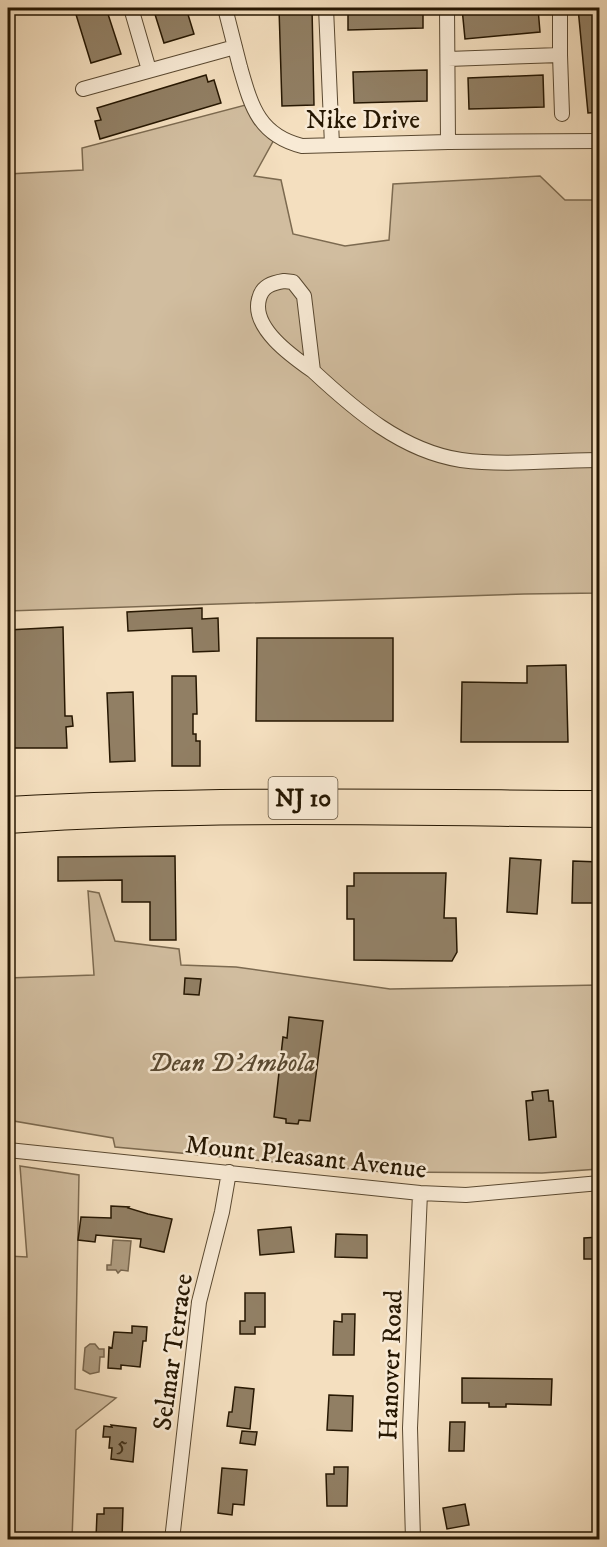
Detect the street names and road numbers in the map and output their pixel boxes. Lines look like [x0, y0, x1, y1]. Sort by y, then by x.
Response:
street label: Nike Drive [306, 104, 420, 137]
road number: NJ 10 [268, 777, 338, 819]
street label: Mount Pleasant Avenue [184, 1128, 428, 1187]
street label: Selmar Terrace [146, 1272, 201, 1433]
street label: Hanover Road [372, 1289, 411, 1441]

